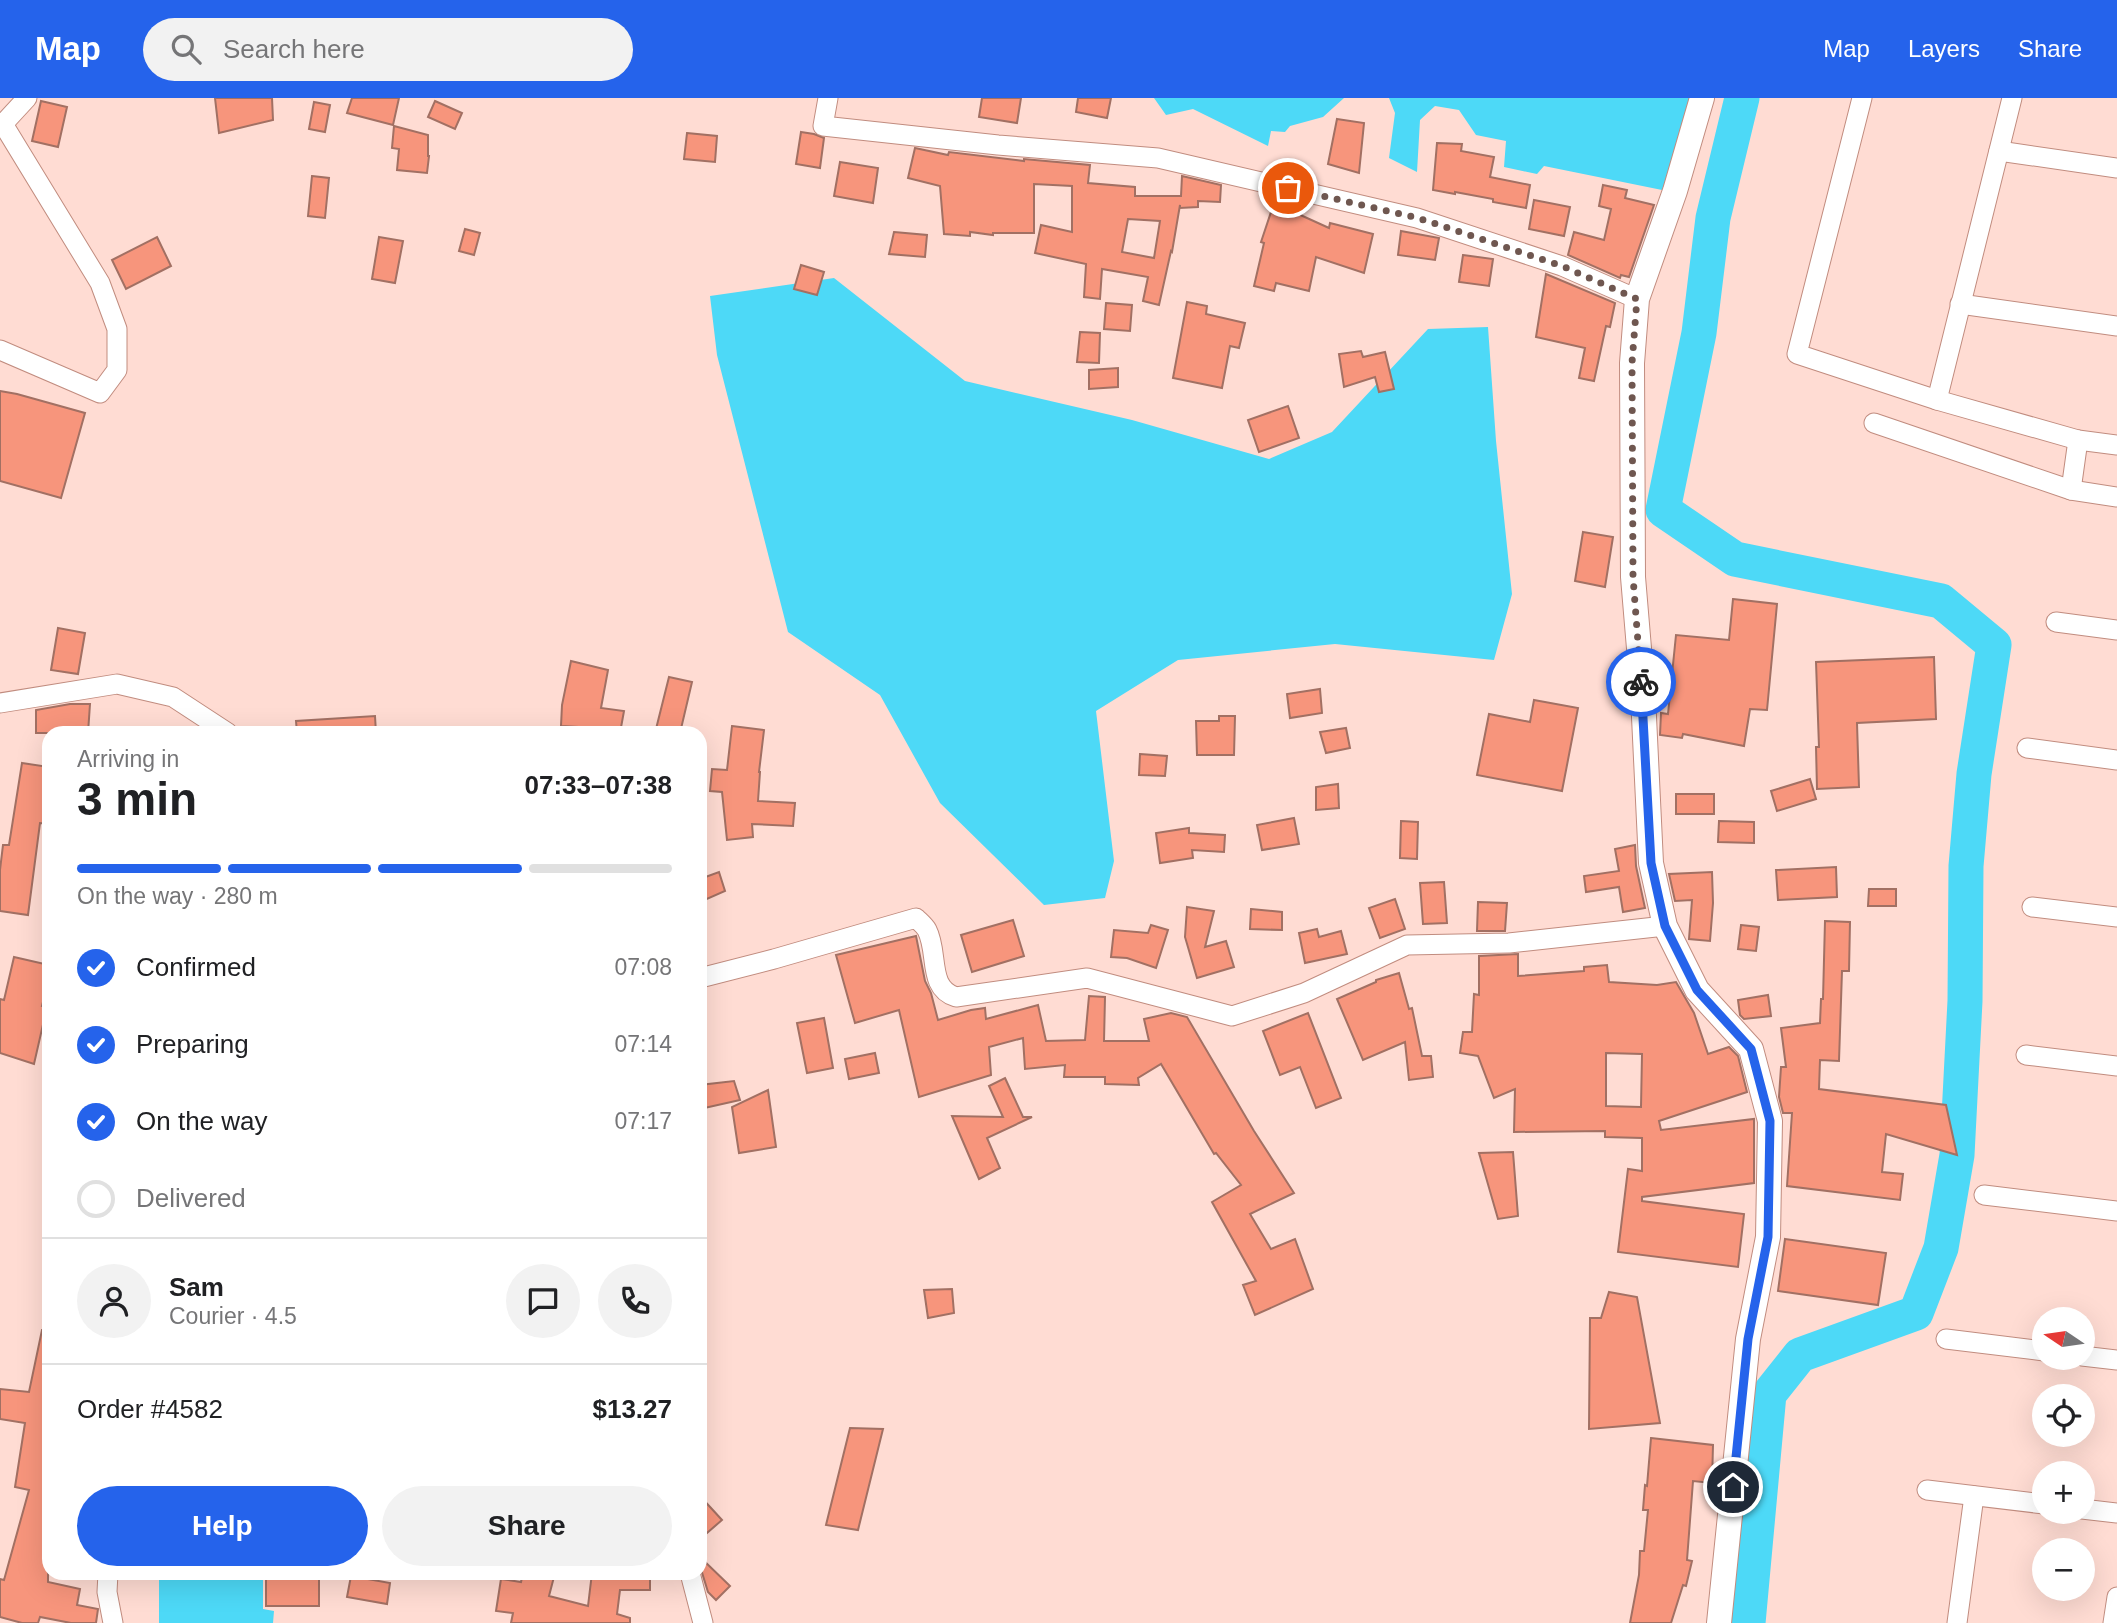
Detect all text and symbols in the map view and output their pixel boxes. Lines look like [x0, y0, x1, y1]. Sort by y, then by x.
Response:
search box [143, 18, 633, 81]
text: Map [35, 30, 101, 67]
icon: search [167, 30, 205, 68]
text: Search here [223, 34, 365, 64]
text: Map [1823, 35, 1870, 62]
text: Layers [1908, 35, 1980, 62]
text: Share [2018, 35, 2082, 62]
pin [1258, 158, 1318, 218]
icon: bag [1269, 169, 1307, 207]
courier [1606, 647, 1676, 717]
icon: bike [1622, 663, 1660, 701]
text: Arriving in [77, 746, 179, 772]
text: 07:33–07:38 [525, 770, 672, 800]
text: 3 min [77, 773, 197, 825]
text: On the way · 280 m [77, 883, 278, 909]
icon: check [77, 949, 115, 987]
text: Confirmed [136, 952, 256, 982]
text: 07:08 [614, 954, 672, 980]
icon: check [77, 1026, 115, 1064]
text: Preparing [136, 1029, 249, 1059]
text: 07:14 [614, 1031, 672, 1057]
icon: check [77, 1103, 115, 1141]
text: On the way [136, 1106, 268, 1136]
text: 07:17 [614, 1108, 672, 1134]
text: Delivered [136, 1183, 246, 1213]
button: person [77, 1264, 151, 1338]
button: chat [506, 1264, 580, 1338]
button: phone [598, 1264, 672, 1338]
text: Sam [169, 1272, 224, 1302]
text: Courier · 4.5 [169, 1303, 297, 1329]
north arrow [2032, 1307, 2095, 1370]
map controls [2032, 1307, 2095, 1601]
button: locate [2032, 1384, 2095, 1447]
text: Order #4582 [77, 1394, 223, 1424]
text: $13.27 [592, 1394, 672, 1424]
pin [1703, 1457, 1763, 1517]
button: + [2032, 1461, 2095, 1524]
icon: home [1714, 1468, 1752, 1506]
button: Help [77, 1486, 368, 1566]
button: Share [382, 1486, 672, 1566]
button: − [2032, 1538, 2095, 1601]

